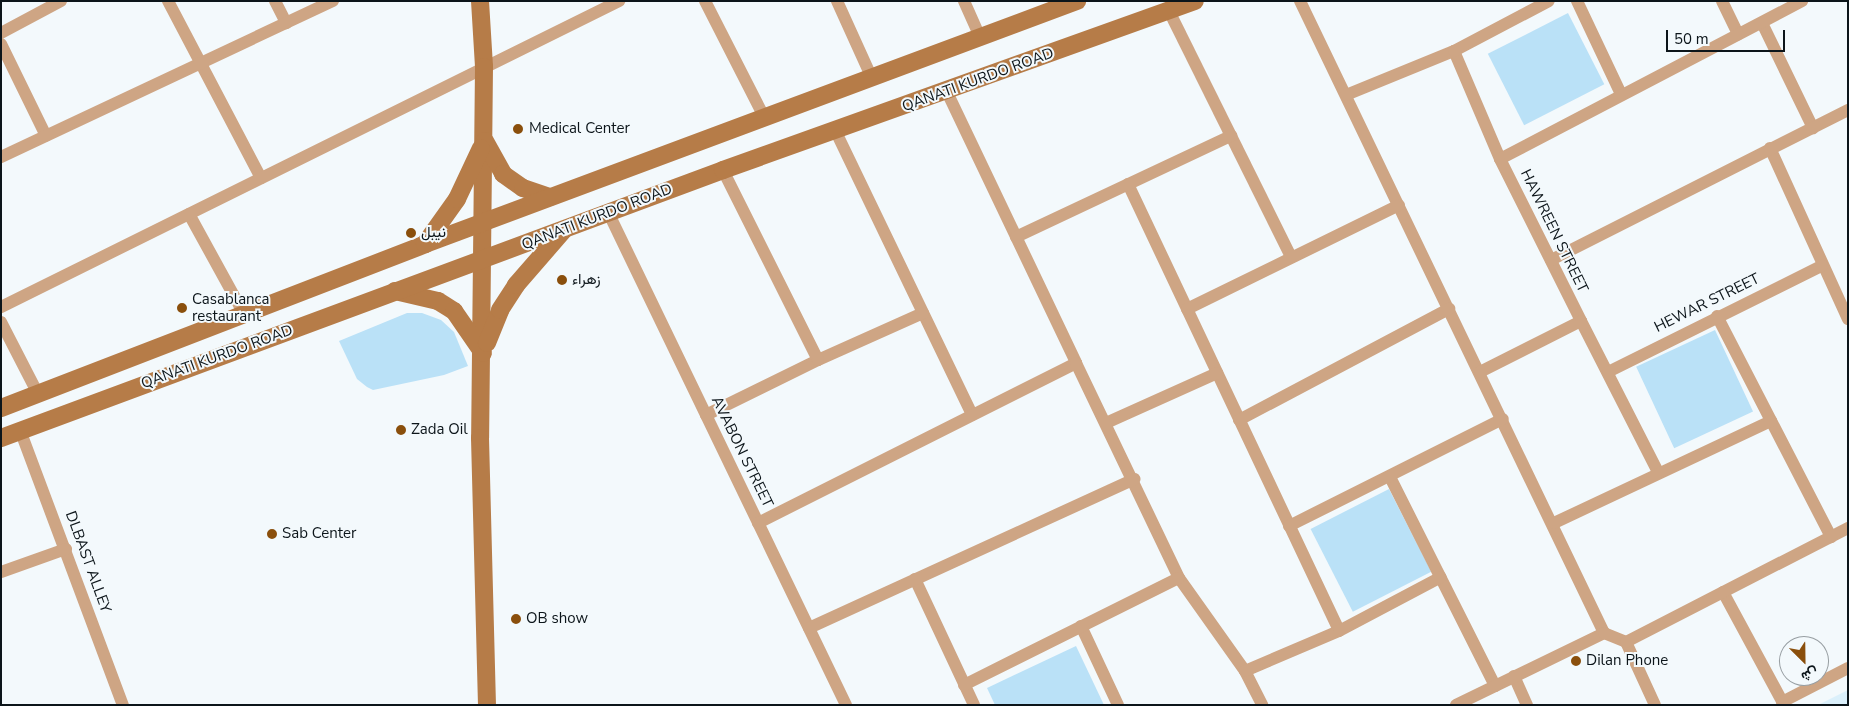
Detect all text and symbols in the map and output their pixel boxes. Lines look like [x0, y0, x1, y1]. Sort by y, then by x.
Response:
scale bar [1669, 20, 1788, 52]
text: 50 m [1674, 29, 1709, 49]
street label: QANATI KURDO ROAD [900, 44, 1056, 116]
place label: Medical Center [529, 120, 630, 138]
marker: Medical Center [511, 122, 525, 136]
street label: HAWREEN STREET [1516, 166, 1592, 296]
street label: QANATI KURDO ROAD [519, 180, 675, 254]
place label: نيبل [421, 224, 446, 242]
marker: نيبل [405, 227, 417, 239]
street label: HEWAR STREET [1651, 270, 1763, 336]
place label: زهراء [572, 271, 601, 289]
marker: زهراء [556, 274, 568, 286]
place label: Casablanca restaurant [192, 290, 269, 325]
marker: Casablanca restaurant [176, 302, 188, 314]
street label: QANATI KURDO ROAD [139, 321, 295, 393]
street label: AVABON STREET [707, 393, 777, 511]
place label: Zada Oil [411, 421, 468, 439]
marker: Zada Oil [395, 424, 407, 436]
street label: DLBAST ALLEY [61, 509, 115, 615]
place label: Sab Center [282, 525, 356, 543]
marker: Sab Center [266, 528, 278, 540]
place label: OB show [526, 610, 588, 628]
marker: OB show [510, 613, 522, 625]
north arrow [1779, 636, 1829, 686]
place label: Dilan Phone [1586, 652, 1668, 670]
marker: Dilan Phone [1570, 655, 1582, 667]
text: ش [1798, 662, 1821, 686]

